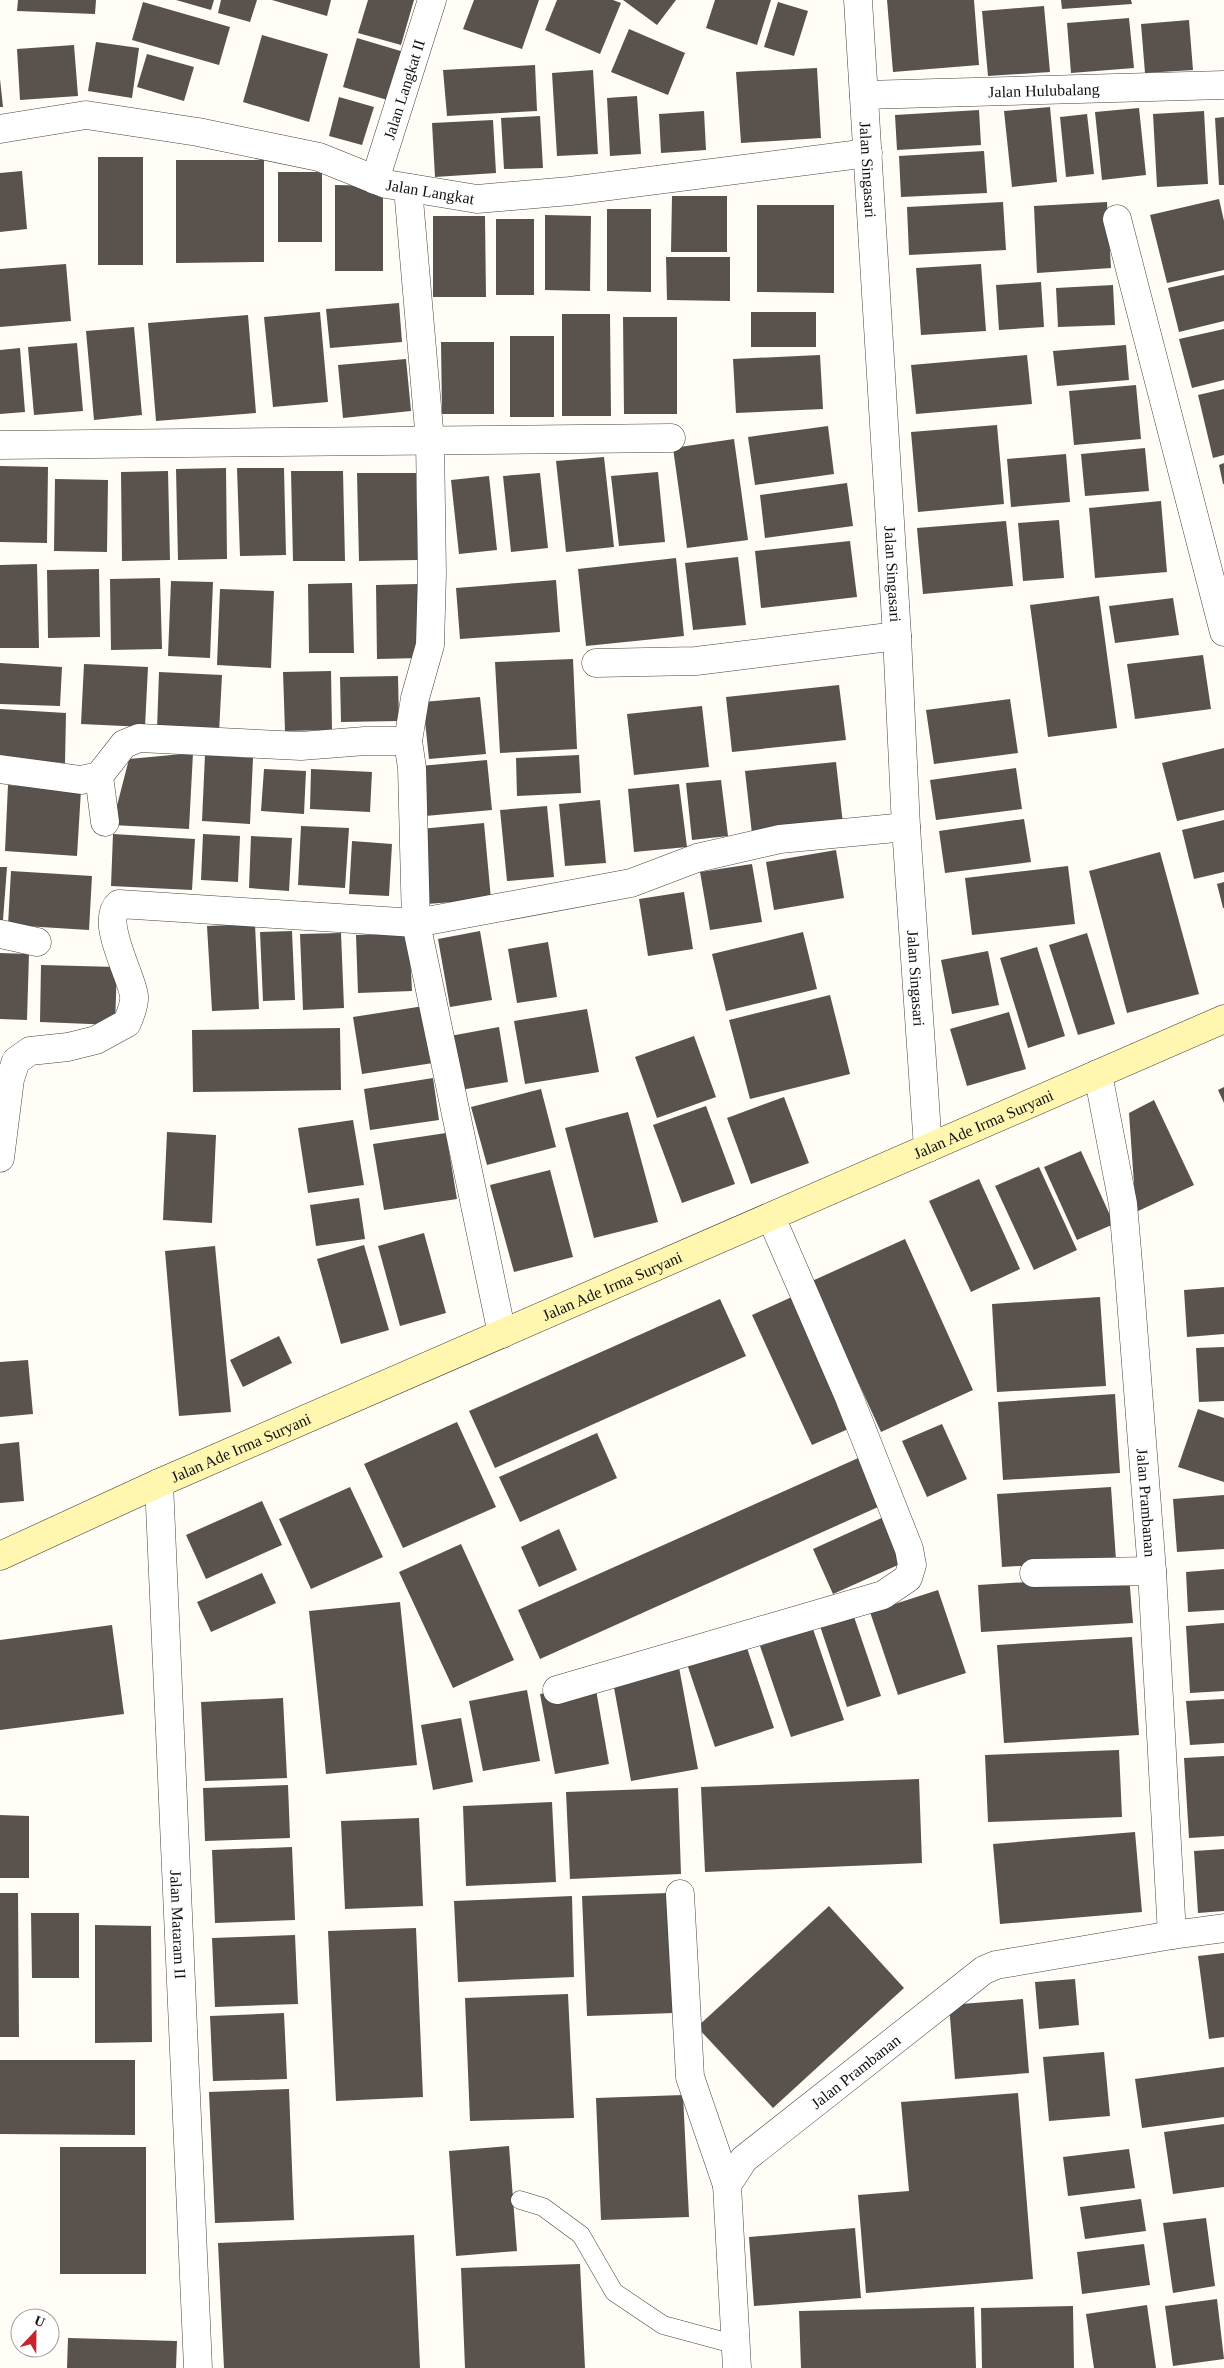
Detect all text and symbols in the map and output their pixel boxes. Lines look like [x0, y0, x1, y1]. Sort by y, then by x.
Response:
street label: Jalan Langkat II [380, 37, 428, 142]
street label: Jalan Hulubalang [988, 80, 1100, 101]
street label: Jalan Singasari [856, 121, 879, 219]
street label: Jalan Langkat [385, 176, 476, 208]
street label: Jalan Singasari [881, 525, 904, 623]
street label: Jalan Singasari [904, 930, 928, 1028]
street label: Jalan Ade Irma Suryani [911, 1086, 1056, 1162]
street label: Jalan Ade Irma Suryani [540, 1248, 685, 1324]
street label: Jalan Ade Irma Suryani [168, 1410, 314, 1486]
street label: Jalan Prambanan [1134, 1448, 1159, 1558]
street label: Jalan Mataram II [167, 1870, 189, 1980]
street label: Jalan Prambanan [808, 2031, 904, 2112]
north arrow [10, 2308, 60, 2358]
text: U [32, 2313, 47, 2330]

